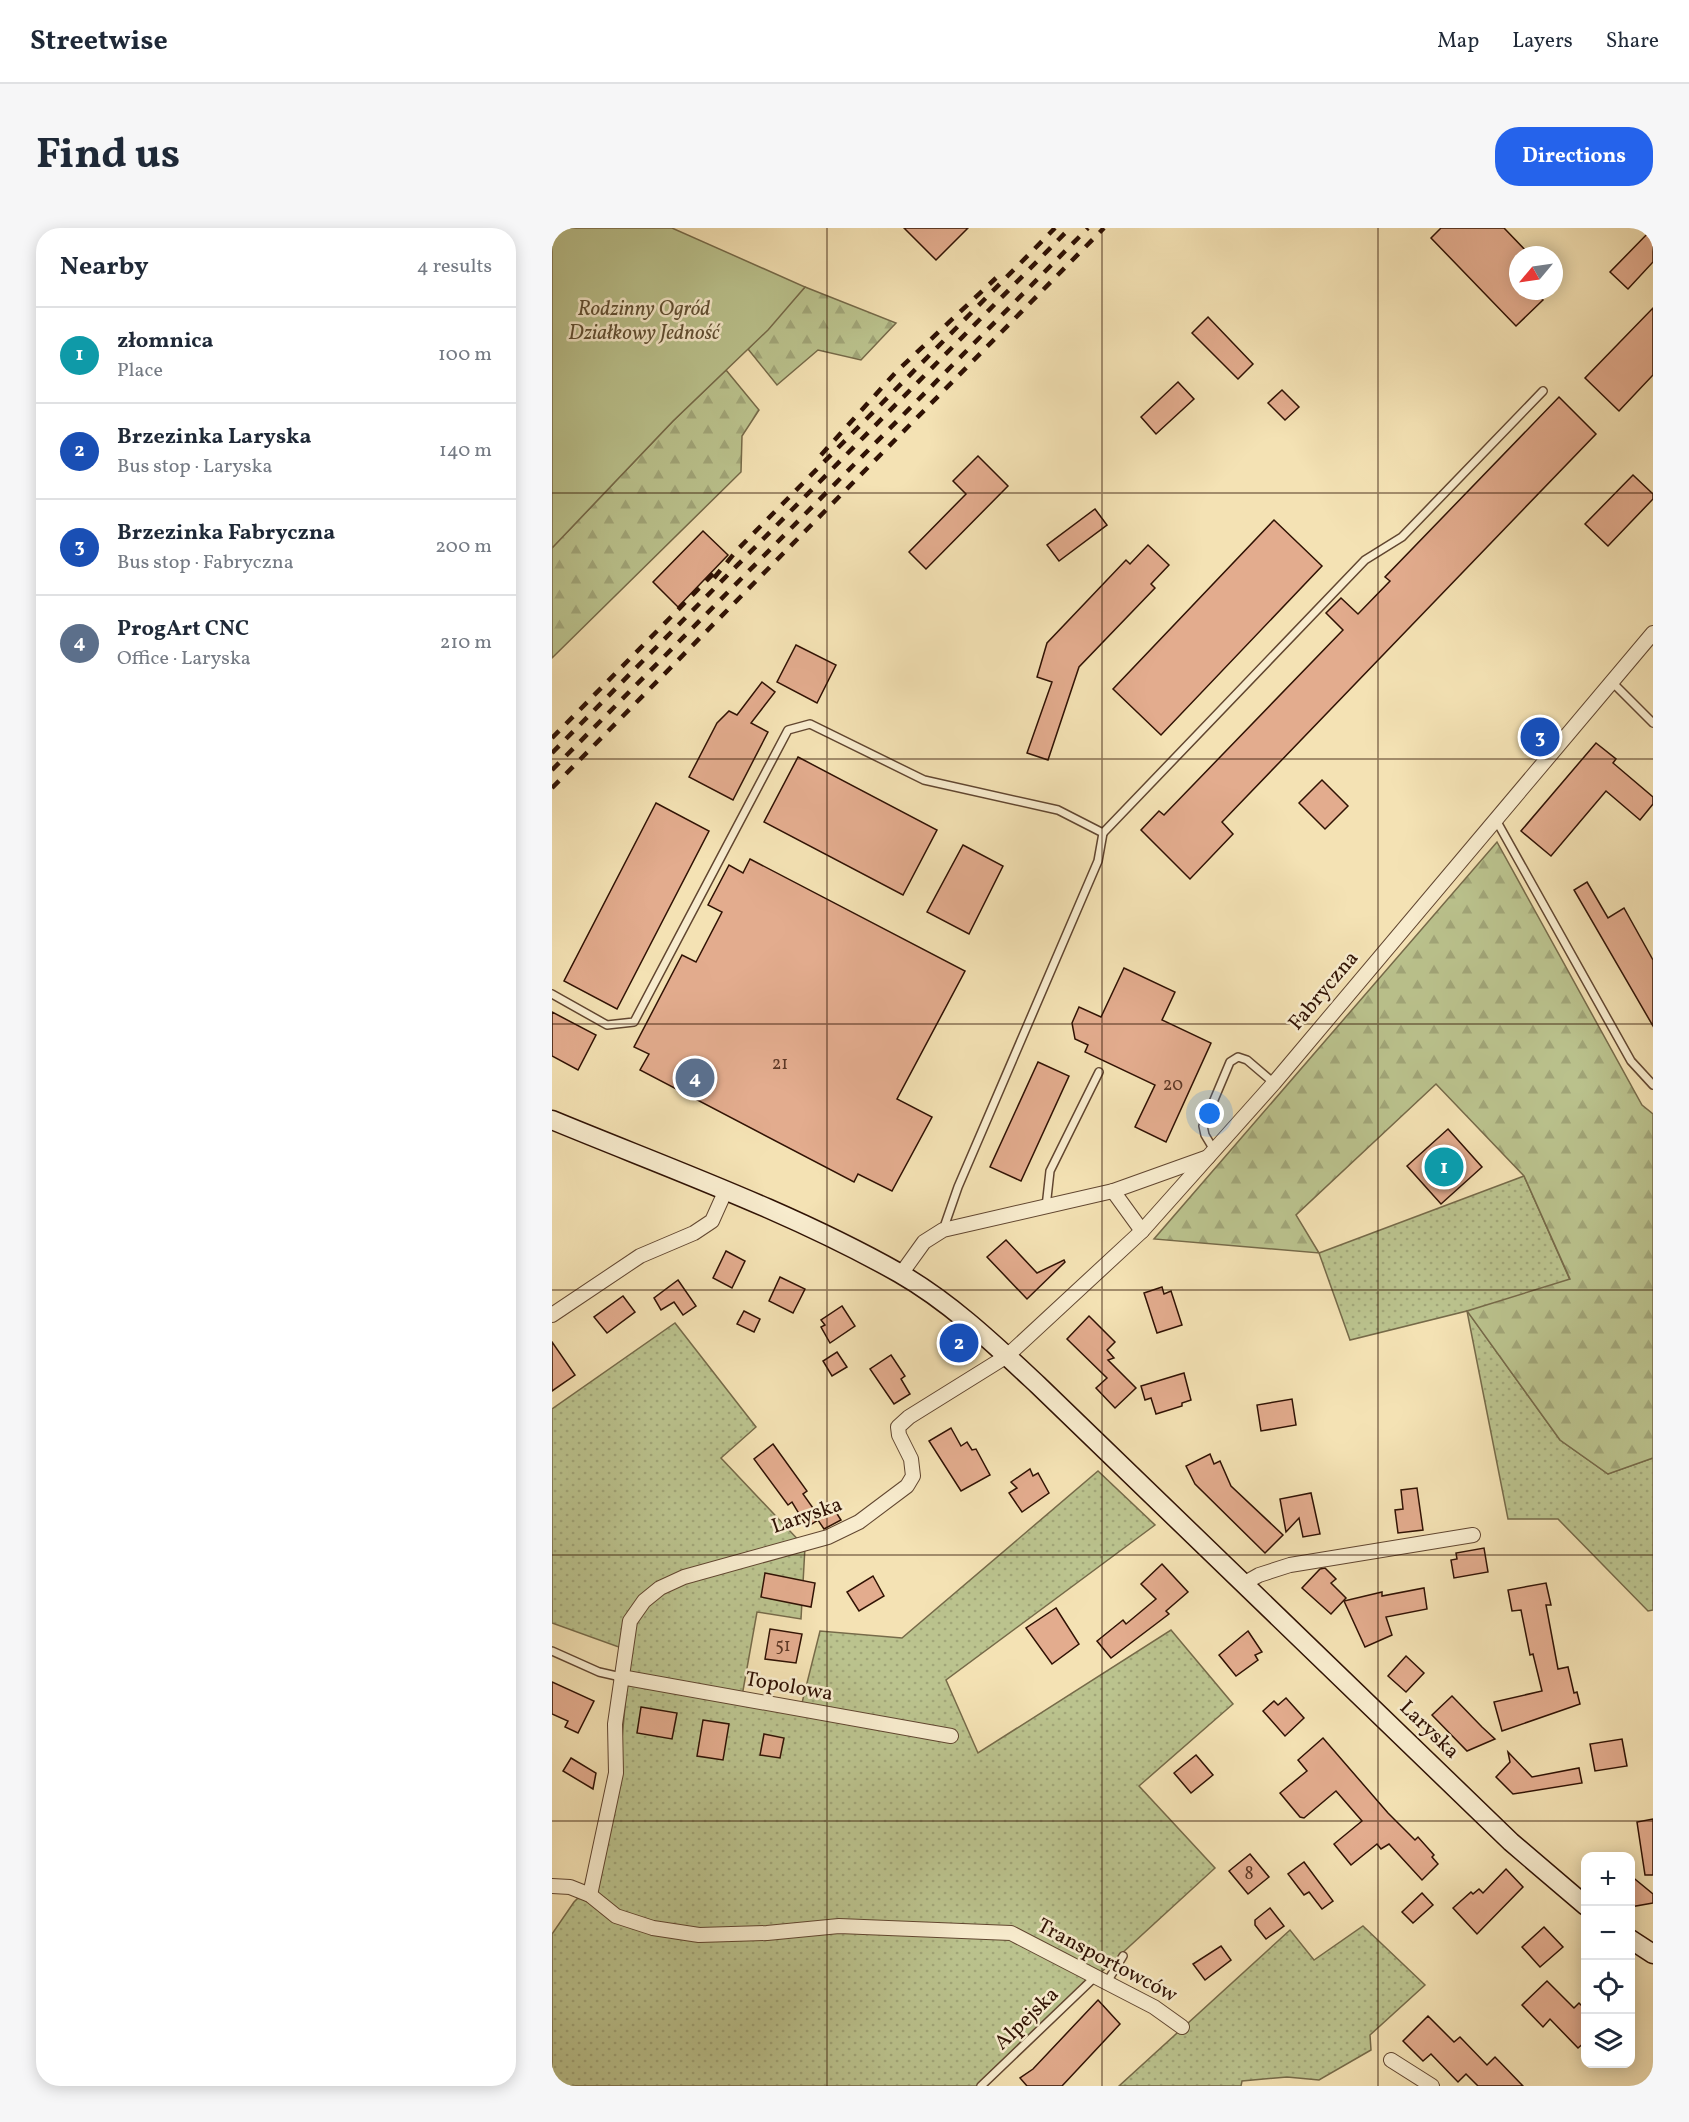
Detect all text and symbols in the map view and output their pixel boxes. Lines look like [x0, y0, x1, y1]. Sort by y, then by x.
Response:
text: Streetwise [30, 22, 168, 61]
text: Map [1437, 27, 1479, 56]
text: Layers [1512, 27, 1573, 56]
text: Share [1606, 27, 1659, 56]
text: Find us [36, 127, 180, 186]
button: Directions [1495, 127, 1653, 186]
north arrow [1509, 246, 1563, 300]
text: Nearby [60, 249, 149, 285]
text: 4 results [417, 253, 492, 281]
park label: Rodzinny Ogród Działkowy Jedność [568, 295, 721, 348]
text: złomnica [117, 326, 214, 357]
text: 1 [75, 341, 84, 369]
text: 100 m [438, 341, 492, 369]
text: Place [117, 357, 163, 385]
text: Brzezinka Laryska [117, 422, 311, 453]
text: 2 [74, 437, 85, 465]
text: 140 m [439, 437, 492, 465]
text: Bus stop · Laryska [117, 453, 272, 481]
text: Brzezinka Fabryczna [117, 518, 335, 549]
text: 3 [74, 533, 85, 561]
text: 200 m [435, 533, 492, 561]
text: Bus stop · Fabryczna [117, 549, 294, 577]
text: ProgArt CNC [117, 614, 249, 645]
text: 4 [73, 629, 86, 657]
text: 210 m [440, 629, 492, 657]
text: Office · Laryska [117, 645, 251, 673]
pin: 3 [1520, 714, 1560, 760]
street label: Fabryczna [1282, 945, 1366, 1037]
house number: 21 [772, 1052, 788, 1077]
pin: 4 [676, 1056, 714, 1100]
house number: 20 [1163, 1073, 1183, 1098]
your location [1195, 1099, 1224, 1128]
pin: 1 [1424, 1144, 1464, 1190]
pin: 2 [940, 1320, 978, 1366]
street label: Laryska [768, 1490, 846, 1542]
house number: 51 [775, 1634, 791, 1659]
street label: Topolowa [743, 1665, 835, 1709]
street label: Laryska [1393, 1694, 1465, 1766]
map controls [1581, 1852, 1635, 2068]
button: + [1581, 1852, 1635, 1906]
house number: 8 [1244, 1862, 1254, 1887]
button: − [1581, 1906, 1635, 1960]
street label: Transportowców [1032, 1912, 1182, 2010]
button: locate [1581, 1960, 1635, 2014]
street label: Alpejska [988, 1981, 1066, 2057]
button: layers [1581, 2014, 1635, 2068]

